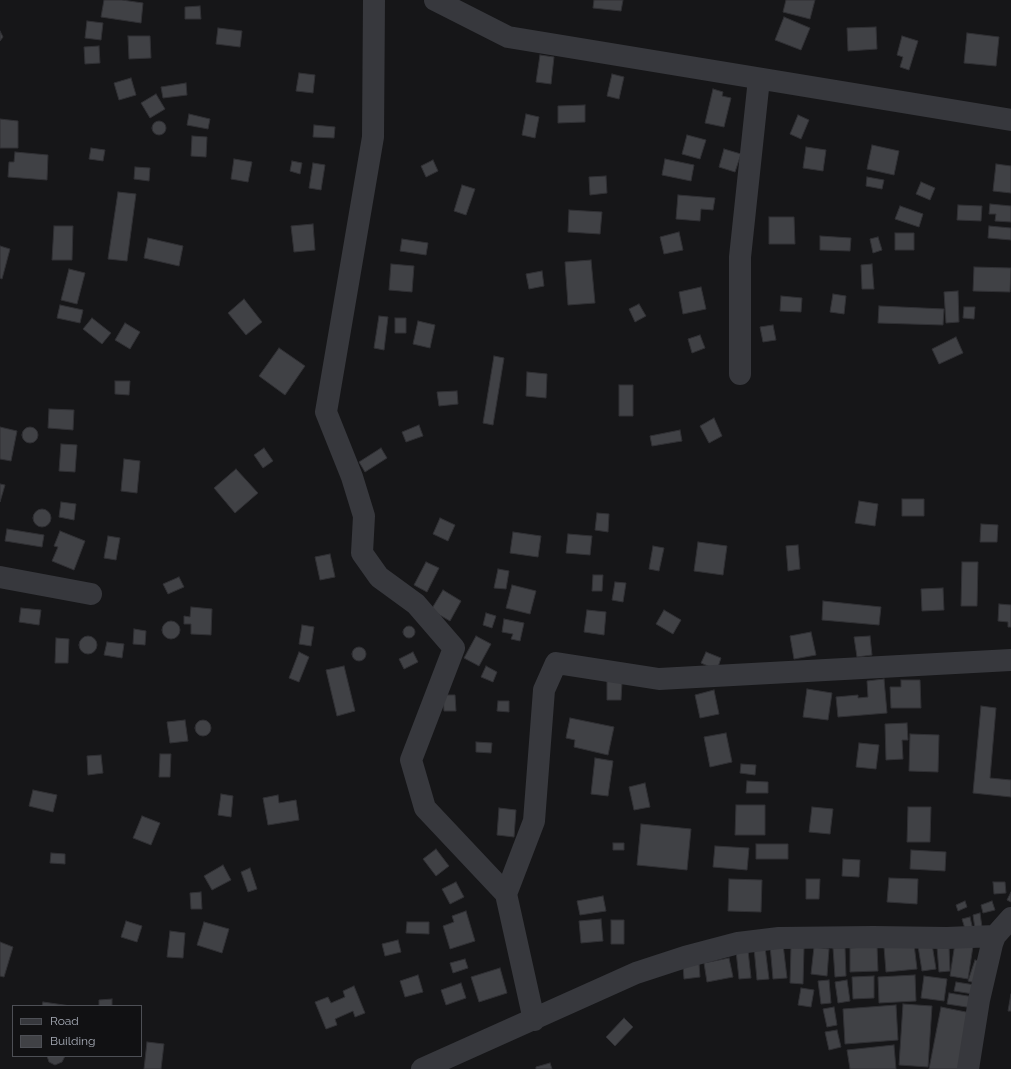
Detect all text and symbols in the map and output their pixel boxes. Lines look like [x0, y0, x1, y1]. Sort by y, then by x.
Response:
legend [12, 1005, 142, 1057]
text: Road [50, 1014, 79, 1028]
text: Building [50, 1034, 96, 1048]

